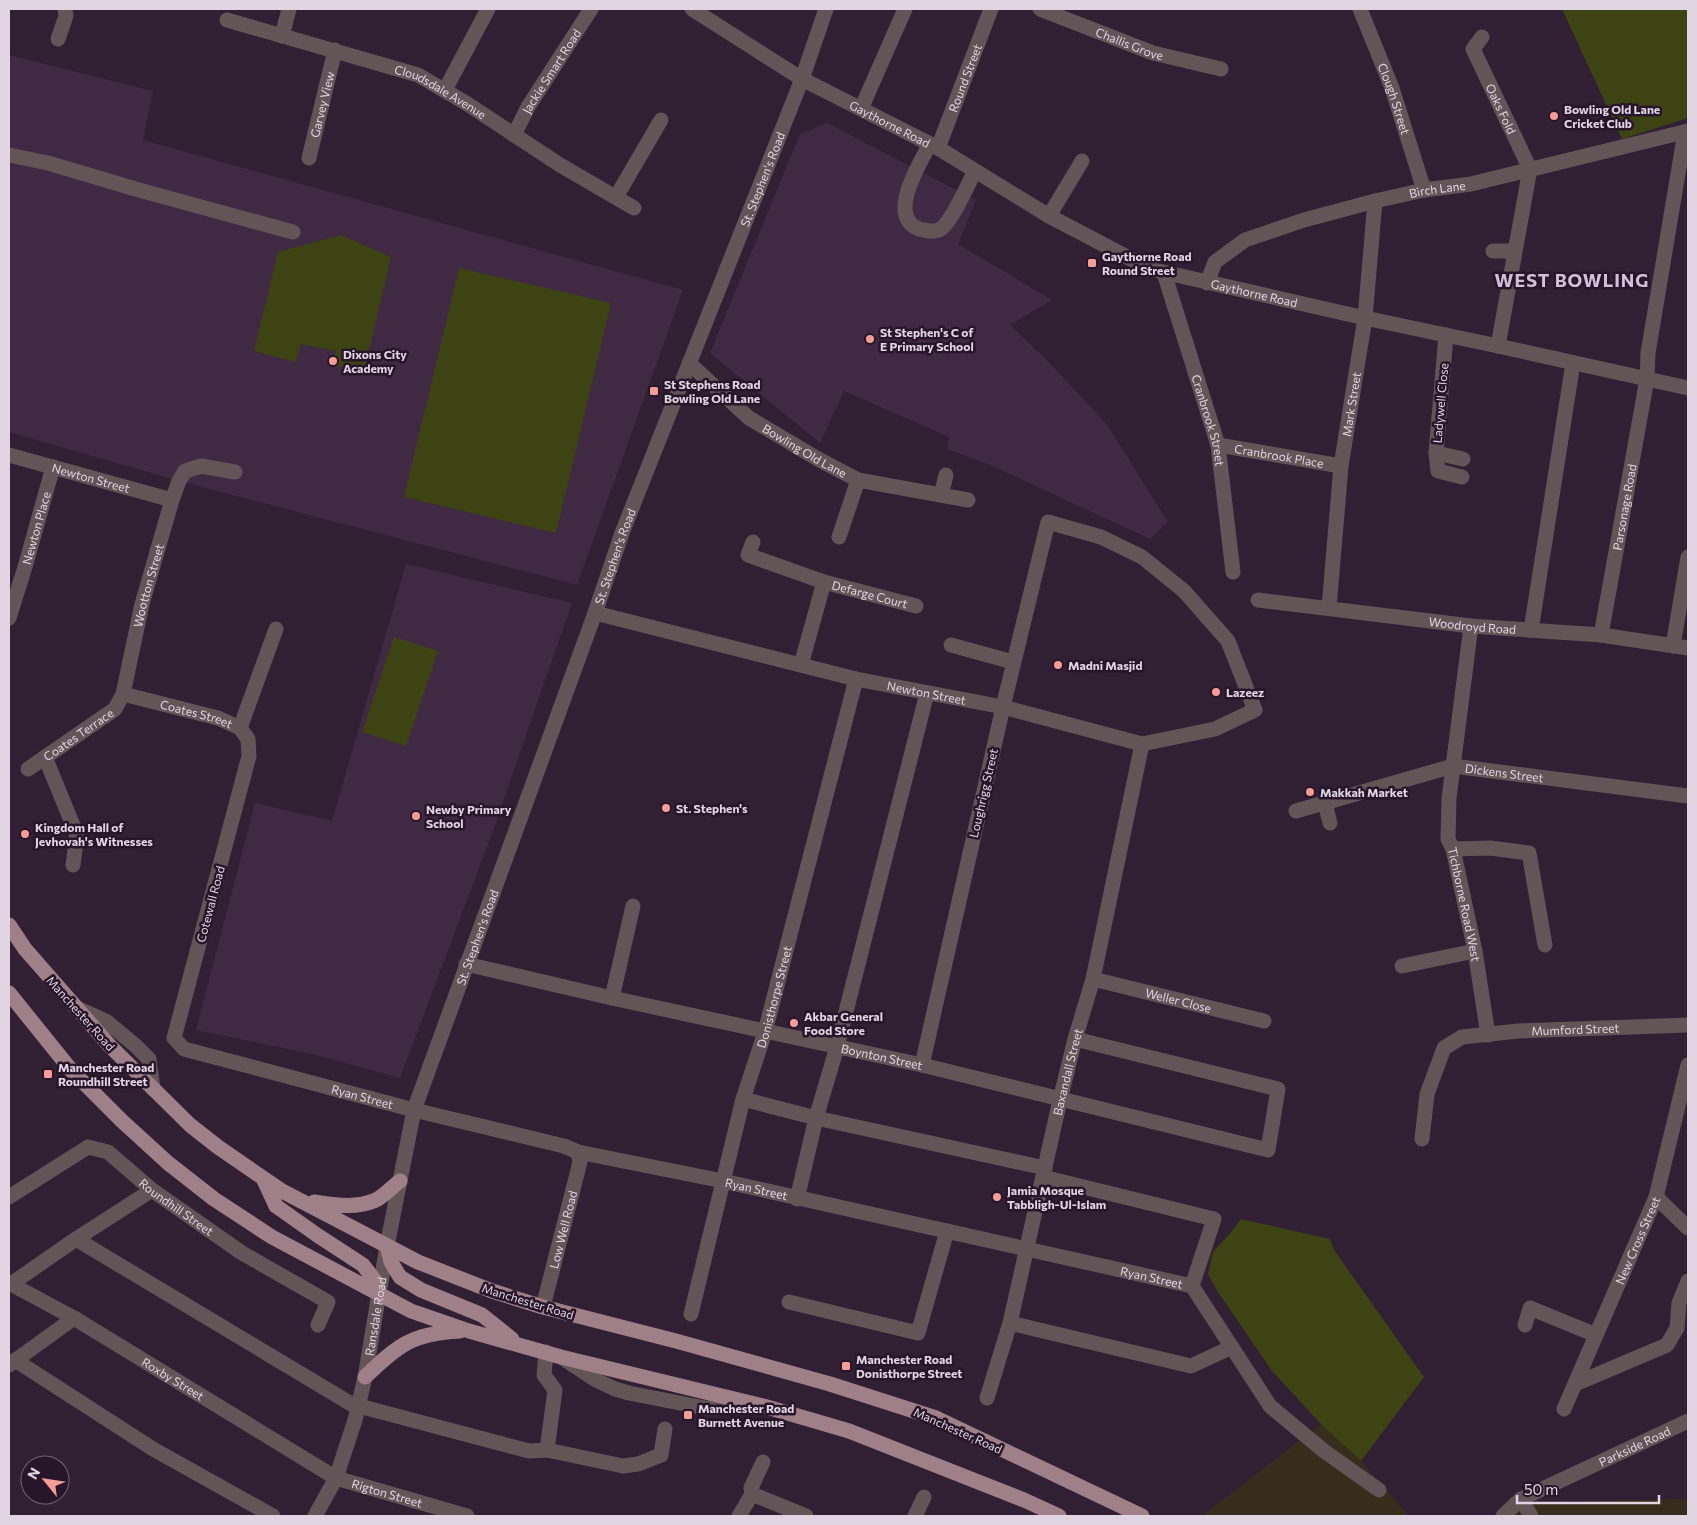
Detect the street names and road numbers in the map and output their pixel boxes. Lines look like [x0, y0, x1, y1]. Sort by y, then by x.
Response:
street label: Challis Grove [1094, 24, 1165, 62]
street label: Jackie Smart Road [519, 26, 583, 116]
street label: Round Street [945, 42, 984, 114]
street label: Clough Street [1376, 61, 1413, 136]
street label: Cloudsdale Avenue [393, 62, 489, 121]
street label: Garvey View [307, 70, 337, 139]
street label: Oaks Fold [1483, 81, 1519, 136]
street label: Gaythorne Road [847, 97, 933, 150]
street label: St. Stephen's Road [737, 130, 787, 229]
street label: Birch Lane [1408, 178, 1466, 200]
street label: Gaythorne Road [1209, 276, 1299, 309]
street label: Ladywell Close [1430, 362, 1450, 444]
street label: Mark Street [1339, 371, 1363, 438]
street label: Cranbrook Street [1189, 373, 1227, 467]
street label: Bowling Old Lane [760, 421, 849, 480]
street label: Cranbrook Place [1234, 441, 1325, 470]
street label: Newton Street [50, 460, 131, 495]
street label: Parsonage Road [1609, 463, 1639, 551]
street label: Newton Place [19, 490, 53, 566]
street label: St. Stephen's Road [591, 506, 638, 606]
street label: Wootton Street [130, 542, 166, 628]
street label: Defarge Court [831, 577, 909, 611]
street label: Woodroyd Road [1428, 614, 1517, 636]
street label: Newton Street [886, 678, 967, 707]
street label: Coates Street [159, 697, 235, 731]
street label: Coates Terrace [41, 705, 116, 763]
street label: Loughrigg Street [966, 747, 1000, 839]
street label: Dickens Street [1464, 761, 1544, 785]
street label: Tichborne Road West [1446, 846, 1484, 962]
street label: Cotewall Road [193, 864, 227, 944]
street label: St. Stephen's Road [453, 887, 501, 987]
street label: Donisthorpe Street [753, 944, 794, 1050]
street label: Manchester Road [44, 973, 118, 1053]
street label: Weller Close [1144, 985, 1213, 1015]
street label: Mumford Street [1531, 1020, 1620, 1038]
street label: Baxandall Street [1050, 1027, 1085, 1117]
street label: Boynton Street [840, 1041, 924, 1072]
street label: Ryan Street [330, 1081, 395, 1111]
street label: Roundhill Street [137, 1175, 216, 1238]
street label: Ryan Street [724, 1175, 789, 1202]
street label: Low Well Road [546, 1189, 579, 1270]
street label: New Cross Street [1612, 1194, 1662, 1286]
street label: Ryan Street [1119, 1263, 1184, 1291]
street label: Ransdale Road [362, 1276, 389, 1357]
street label: Manchester Road [480, 1280, 576, 1322]
street label: Roxby Street [139, 1354, 207, 1403]
street label: Manchester Road [912, 1404, 1004, 1456]
street label: Parkside Road [1596, 1423, 1673, 1469]
street label: Rigton Street [350, 1476, 424, 1510]

